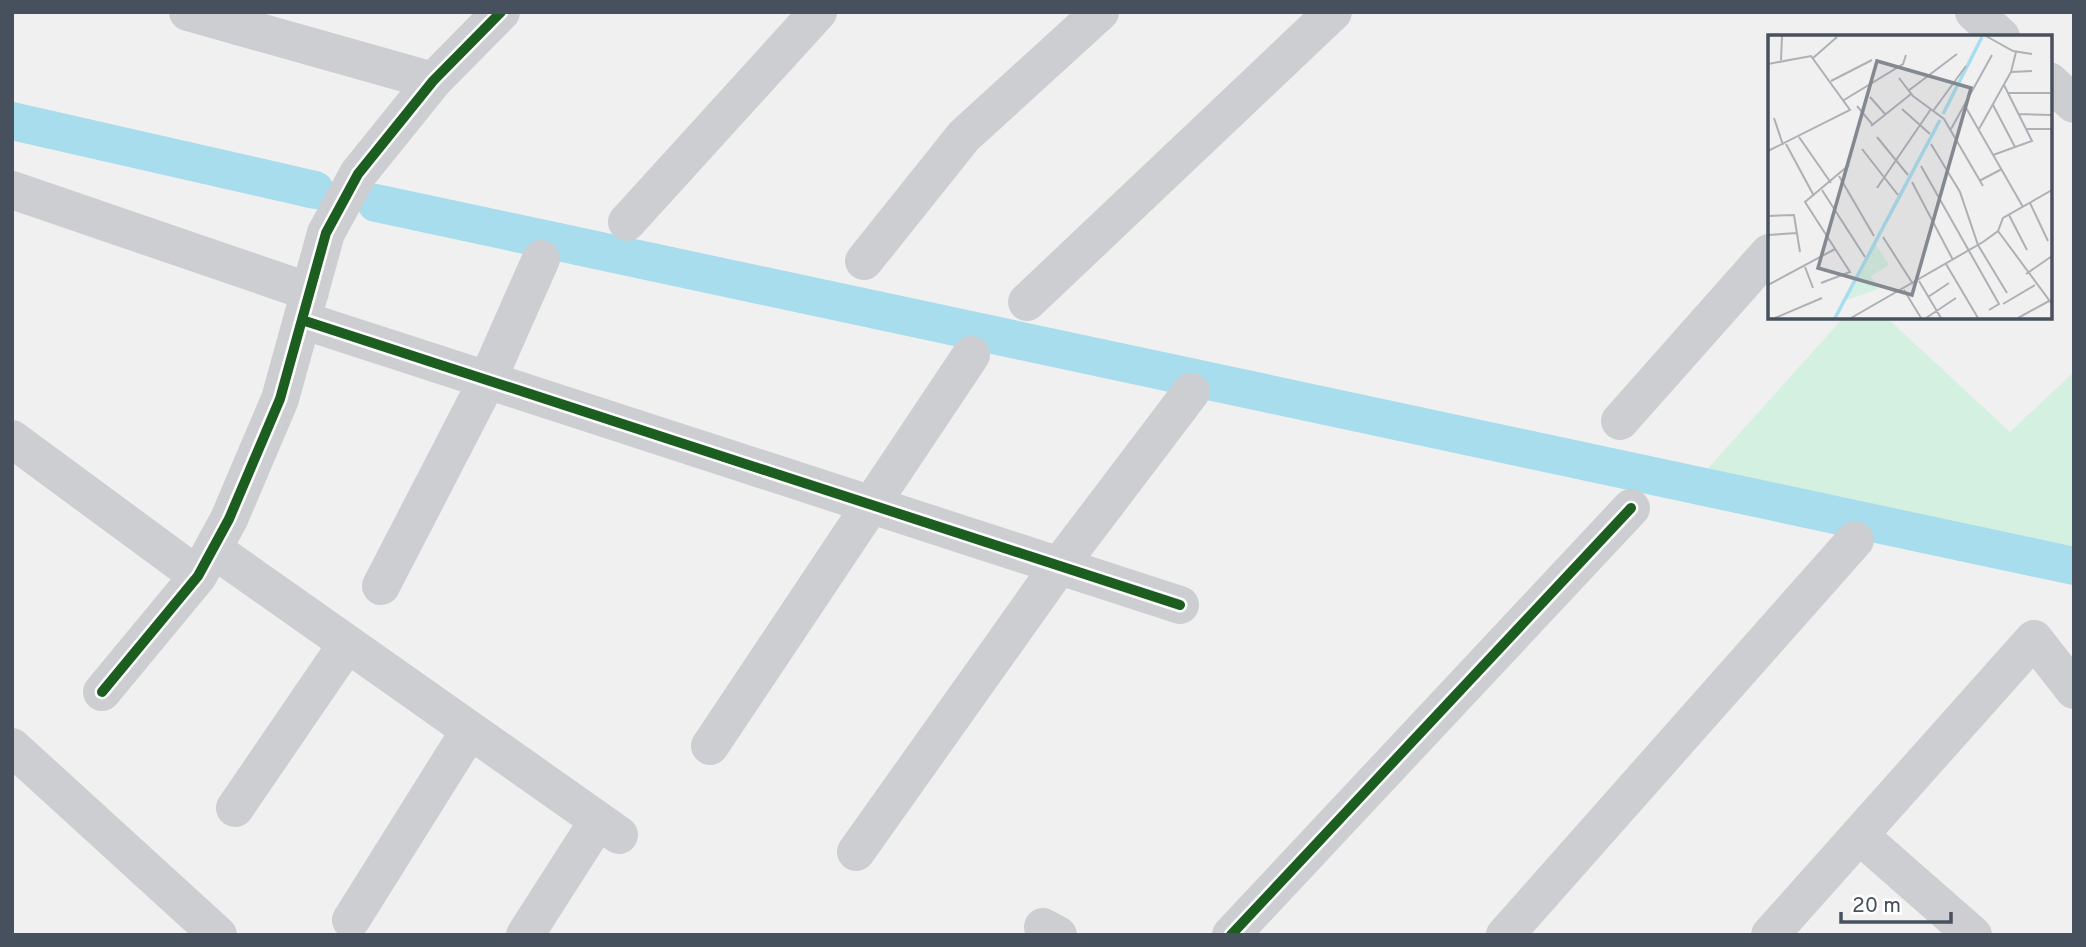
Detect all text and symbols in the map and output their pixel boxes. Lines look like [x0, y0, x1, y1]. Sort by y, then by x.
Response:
inset map [1768, 35, 2051, 318]
scale bar [1841, 880, 1951, 924]
text: 20 m [1852, 893, 1901, 920]

